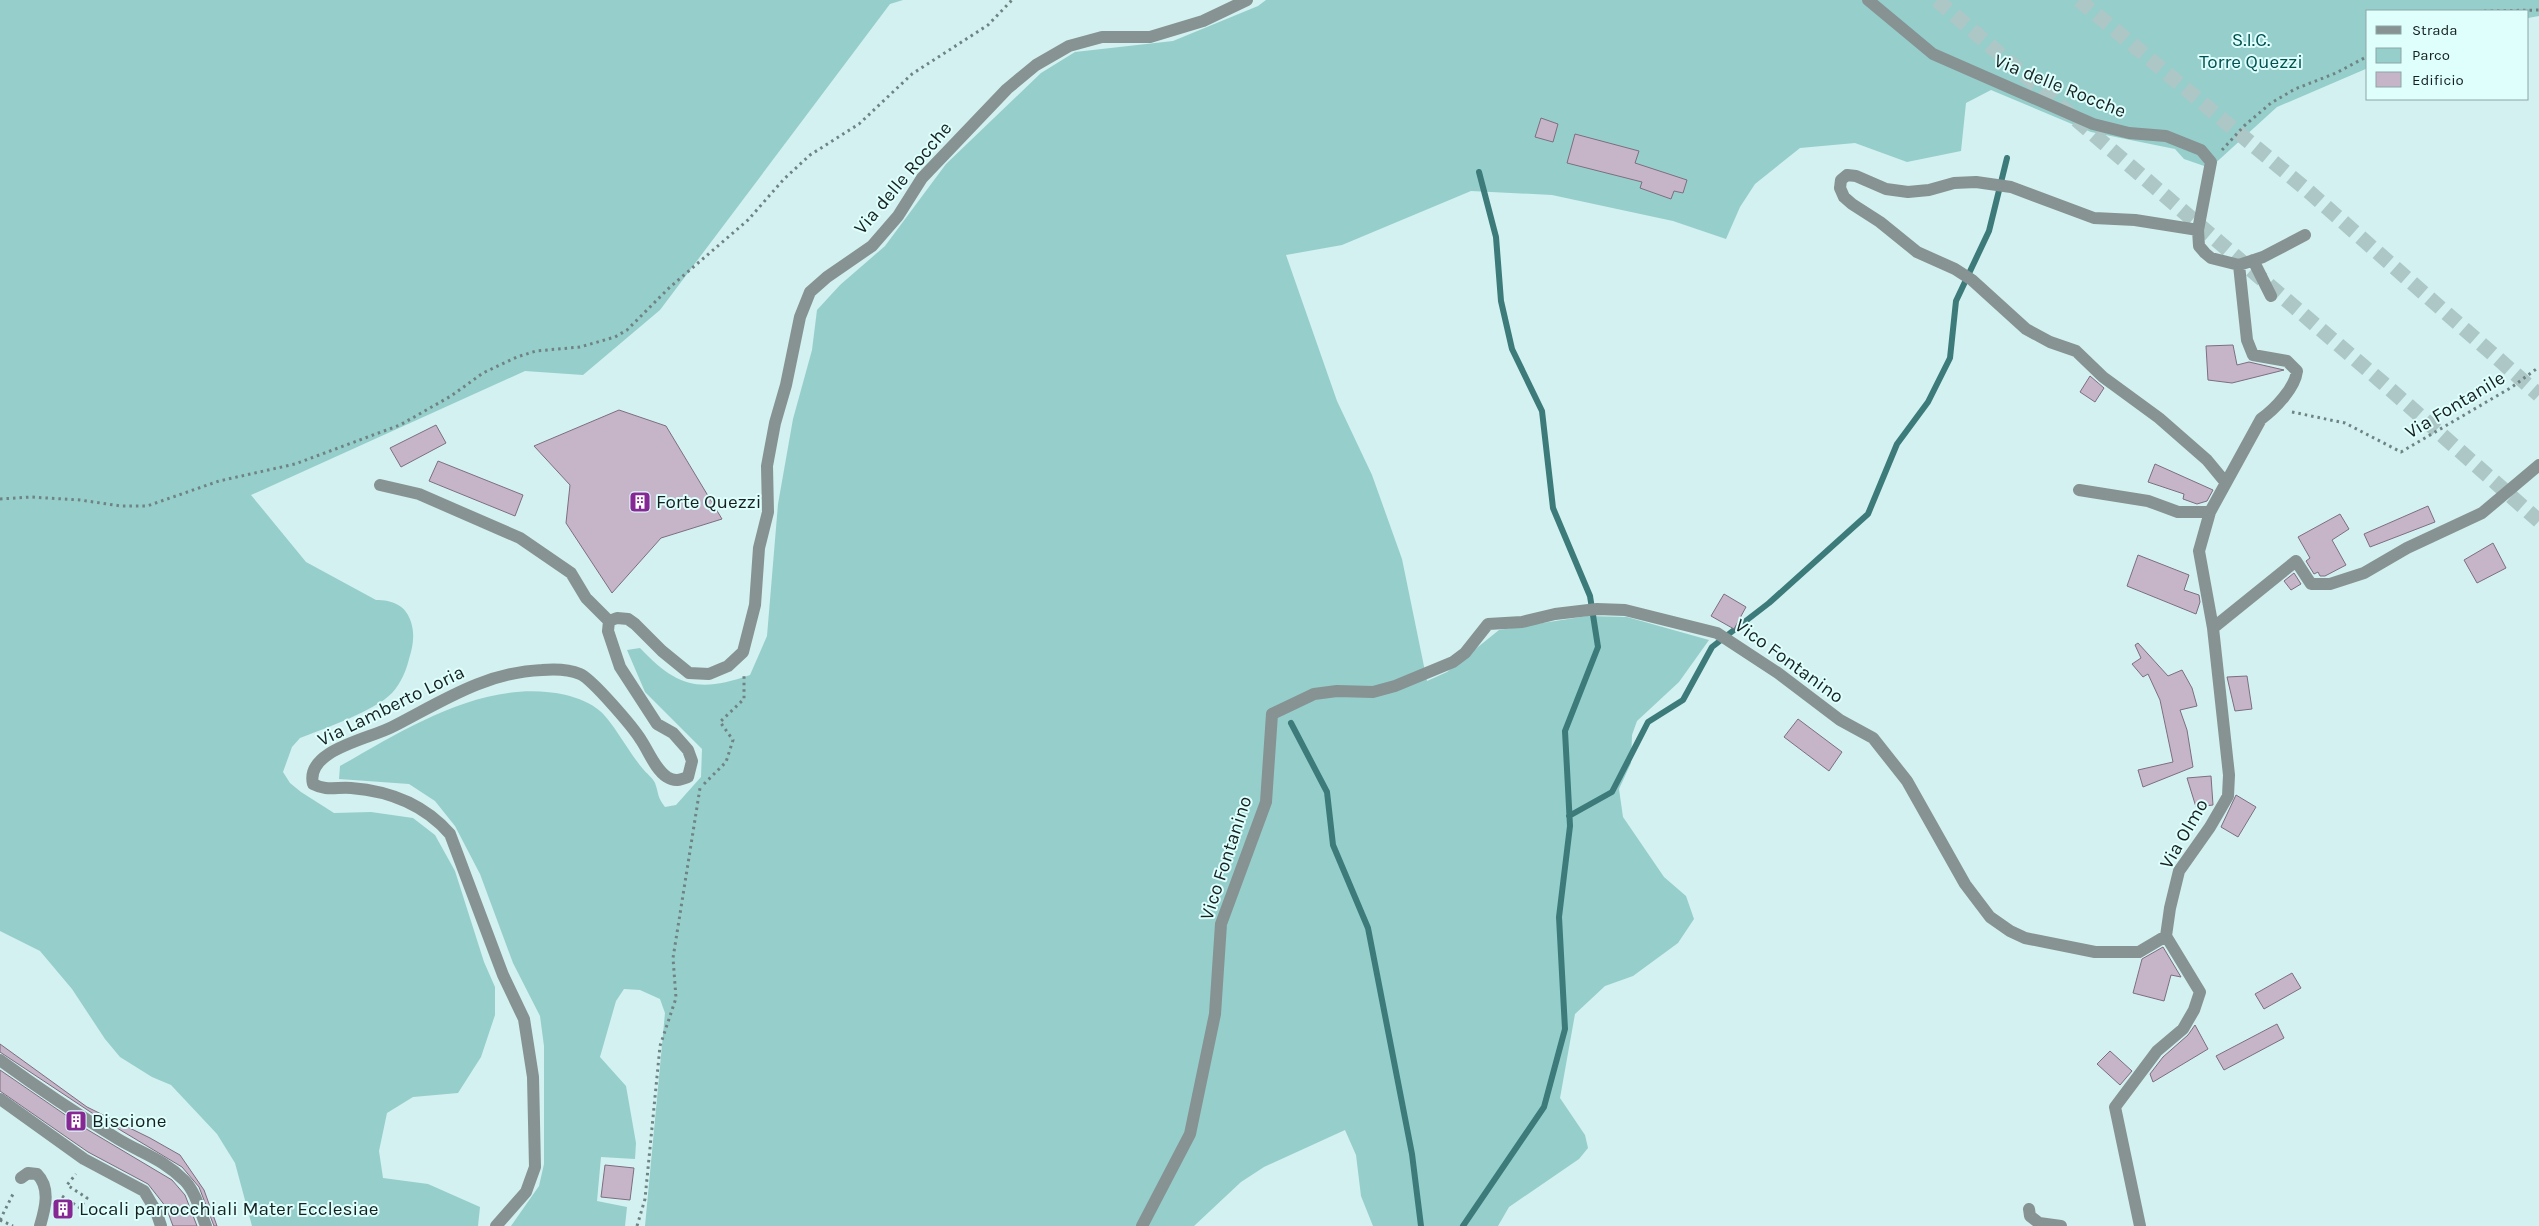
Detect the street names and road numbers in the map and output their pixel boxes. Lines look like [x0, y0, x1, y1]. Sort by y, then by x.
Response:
street label: Via delle Rocche [1991, 50, 2129, 122]
street label: Via delle Rocche [850, 117, 956, 239]
street label: Via Fontanile [2401, 367, 2509, 443]
street label: Vico Fontanino [1730, 614, 1848, 708]
street label: Via Lamberto Loria [314, 661, 468, 751]
street label: Vico Fontanino [1196, 793, 1256, 923]
street label: Via Olmo [2155, 795, 2213, 873]

